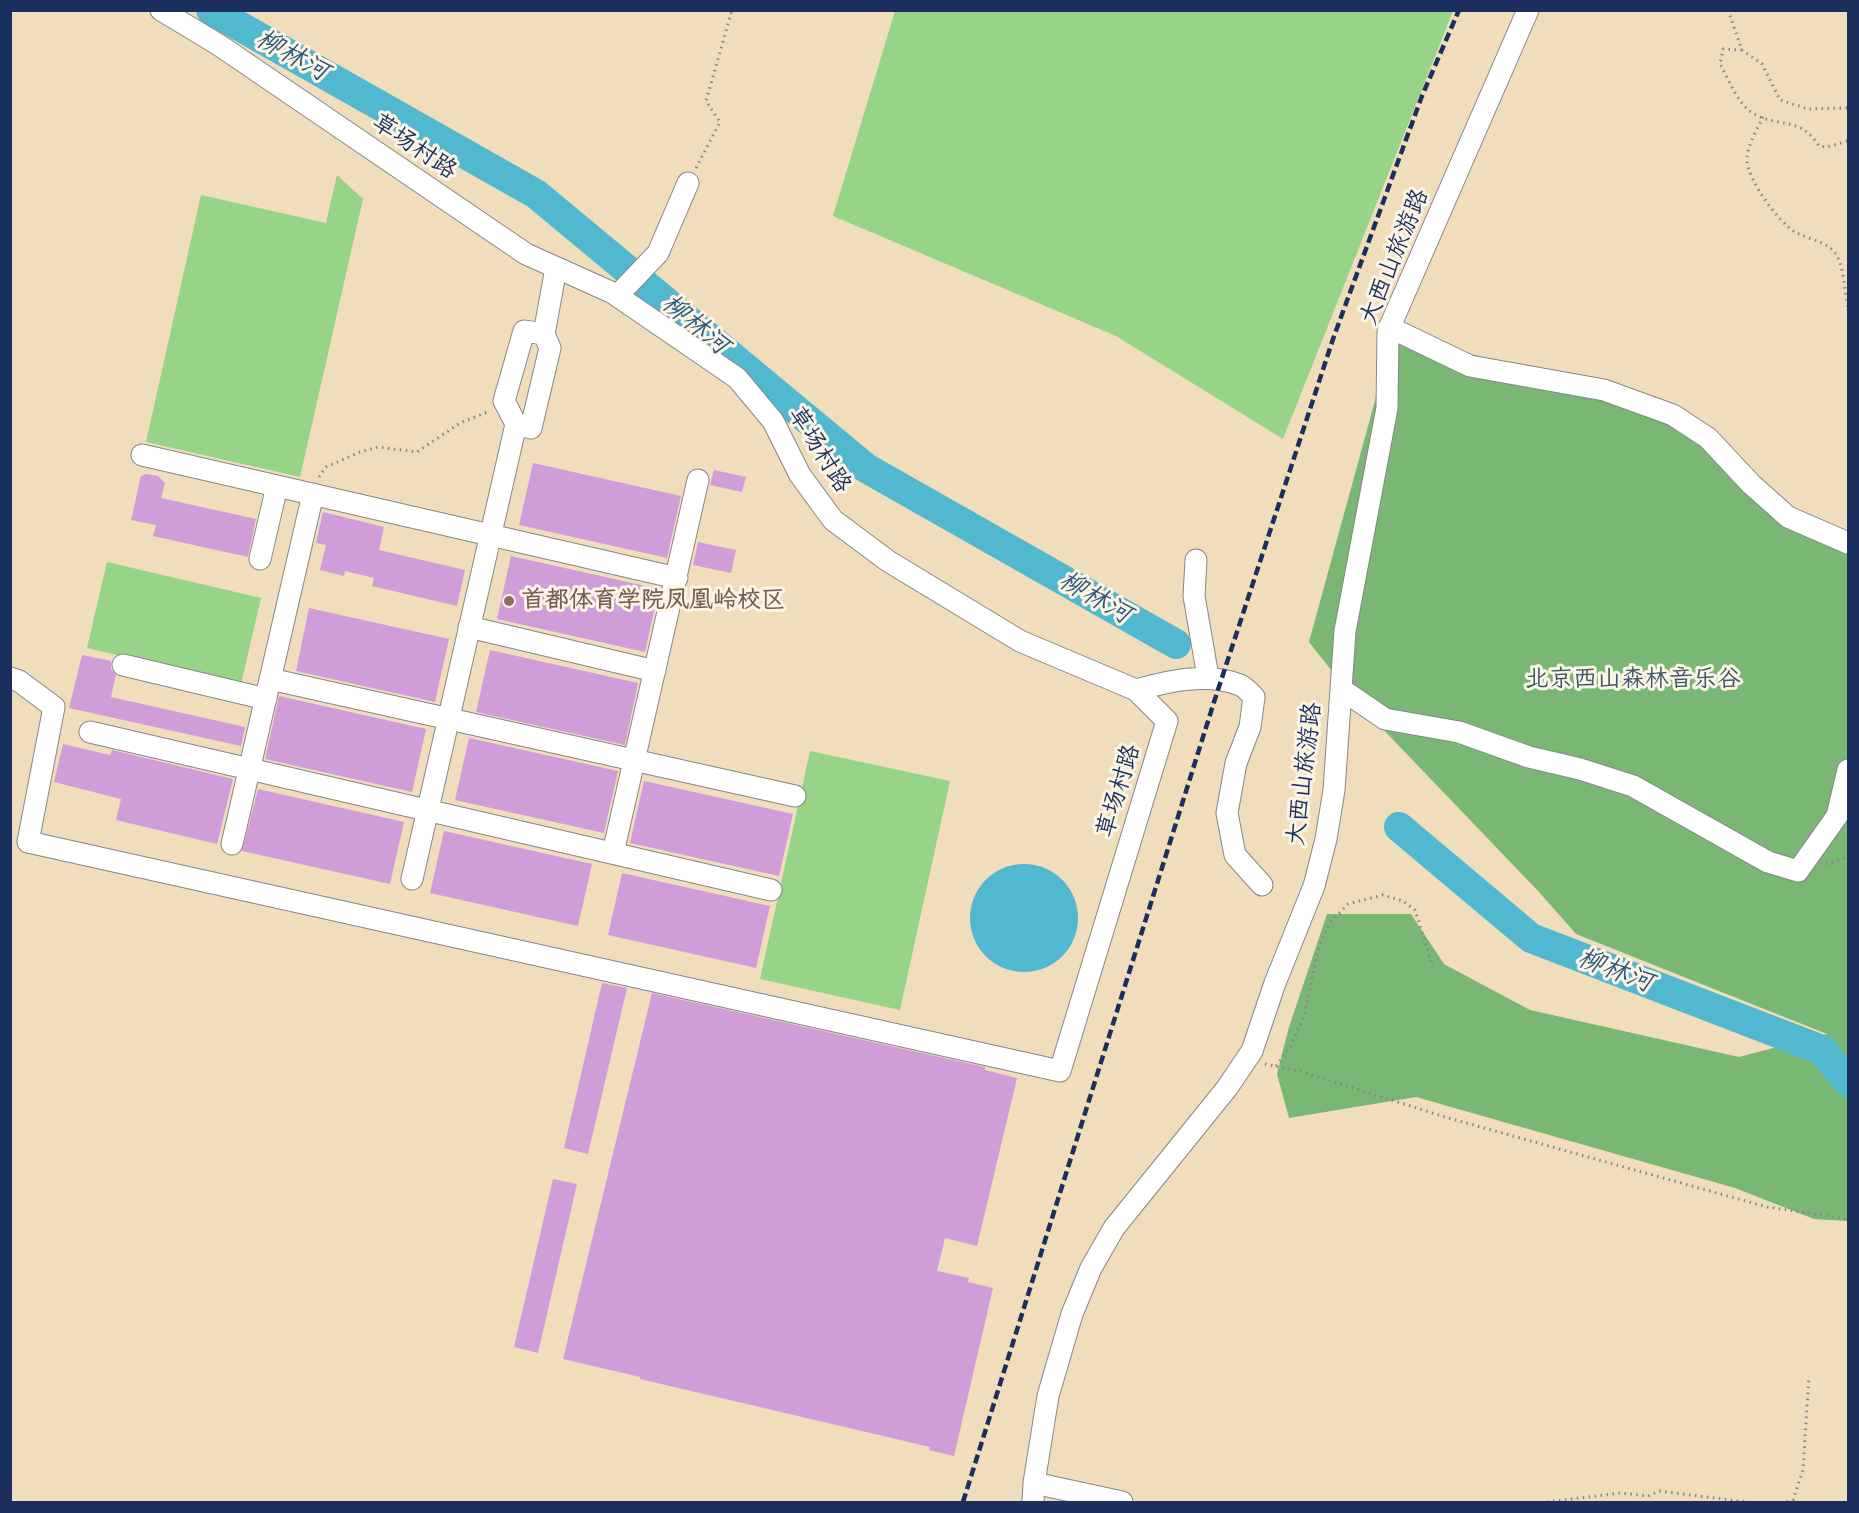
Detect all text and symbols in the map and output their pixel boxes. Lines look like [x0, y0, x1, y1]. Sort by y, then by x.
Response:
water label: 柳林河 [250, 23, 334, 89]
street label: 草场村路 [366, 108, 462, 186]
street label: 大西山旅游路 [1355, 185, 1435, 329]
water label: 柳林河 [655, 288, 735, 362]
street label: 草场村路 [781, 402, 857, 498]
water label: 柳林河 [1053, 565, 1137, 631]
place label: 首都体育学院凤凰岭校区 [521, 587, 785, 615]
marker: 首都体育学院凤凰岭校区 [502, 594, 516, 608]
park label: 北京西山森林音乐谷 [1525, 666, 1741, 694]
street label: 大西山旅游路 [1282, 701, 1328, 847]
street label: 草场村路 [1091, 741, 1147, 841]
water label: 柳林河 [1573, 942, 1657, 1000]

